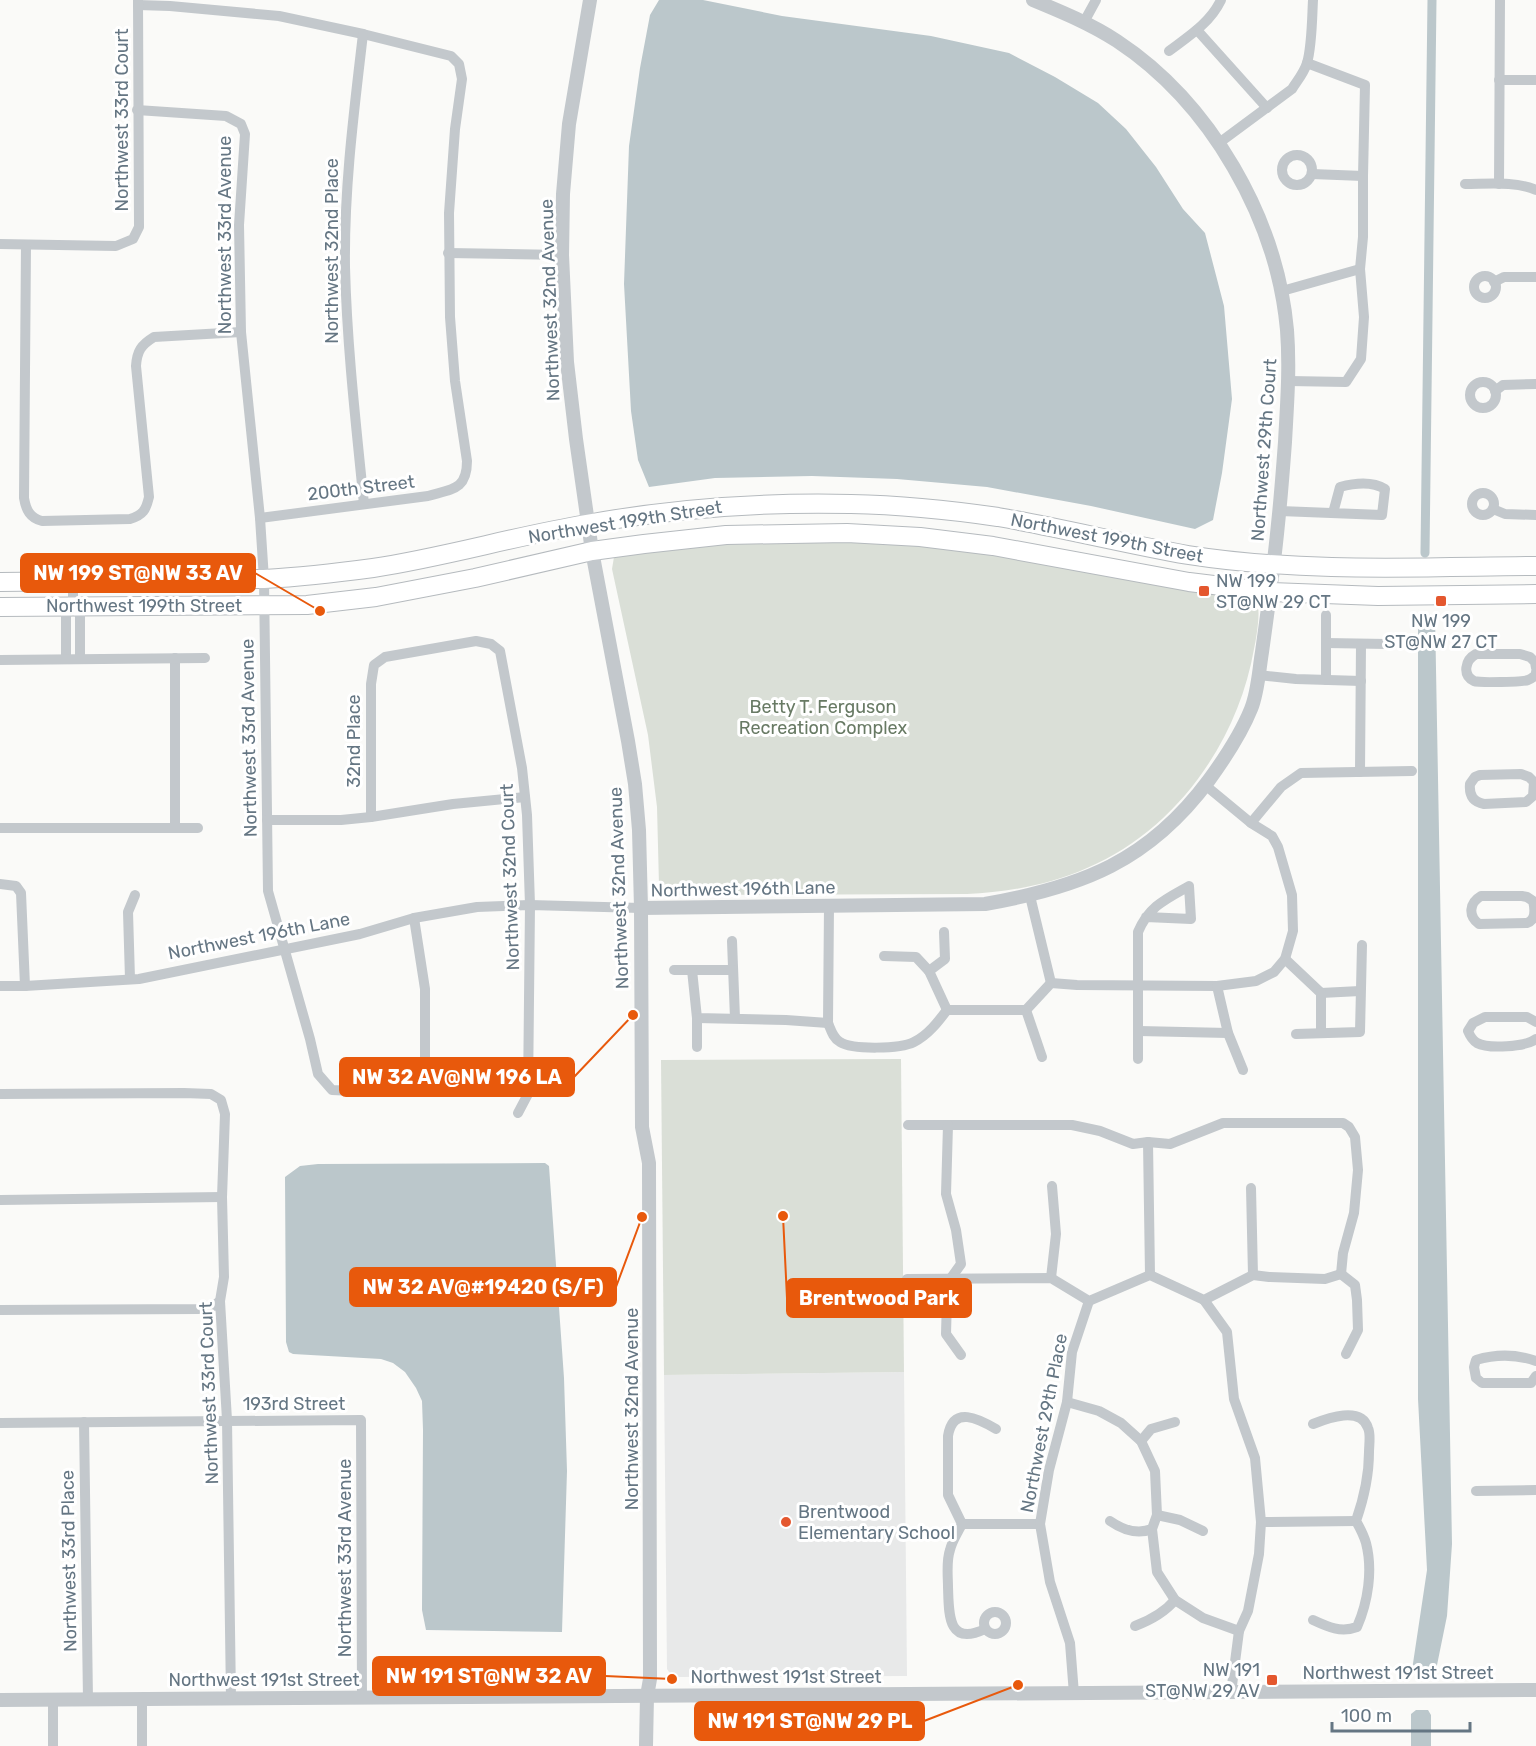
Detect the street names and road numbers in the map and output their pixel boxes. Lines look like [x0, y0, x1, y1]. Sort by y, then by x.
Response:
street label: Northwest 33rd Court [111, 29, 133, 211]
street label: Northwest 33rd Avenue [214, 136, 236, 334]
street label: Northwest 32nd Place [321, 158, 343, 344]
street label: Northwest 32nd Avenue [535, 198, 565, 402]
street label: Northwest 29th Court [1247, 358, 1281, 542]
street label: 200th Street [306, 471, 416, 505]
street label: Northwest 199th Street [527, 496, 723, 548]
street label: Northwest 199th Street [1009, 509, 1205, 567]
street label: Northwest 199th Street [46, 595, 242, 617]
street label: Northwest 33rd Avenue [236, 639, 262, 837]
street label: 32nd Place [343, 694, 365, 788]
street label: Northwest 32nd Court [496, 783, 524, 971]
street label: Northwest 32nd Avenue [604, 786, 634, 990]
street label: Northwest 196th Lane [650, 876, 836, 902]
street label: Northwest 196th Lane [166, 908, 352, 964]
street label: Northwest 33rd Court [195, 1301, 223, 1485]
street label: Northwest 32nd Avenue [621, 1308, 643, 1510]
street label: Northwest 29th Place [1016, 1332, 1072, 1514]
street label: 193rd Street [243, 1393, 345, 1415]
street label: Northwest 33rd Avenue [334, 1459, 356, 1657]
street label: Northwest 33rd Place [56, 1470, 82, 1652]
street label: Northwest 191st Street [1302, 1662, 1494, 1684]
street label: Northwest 191st Street [690, 1666, 882, 1688]
street label: Northwest 191st Street [168, 1669, 360, 1691]

